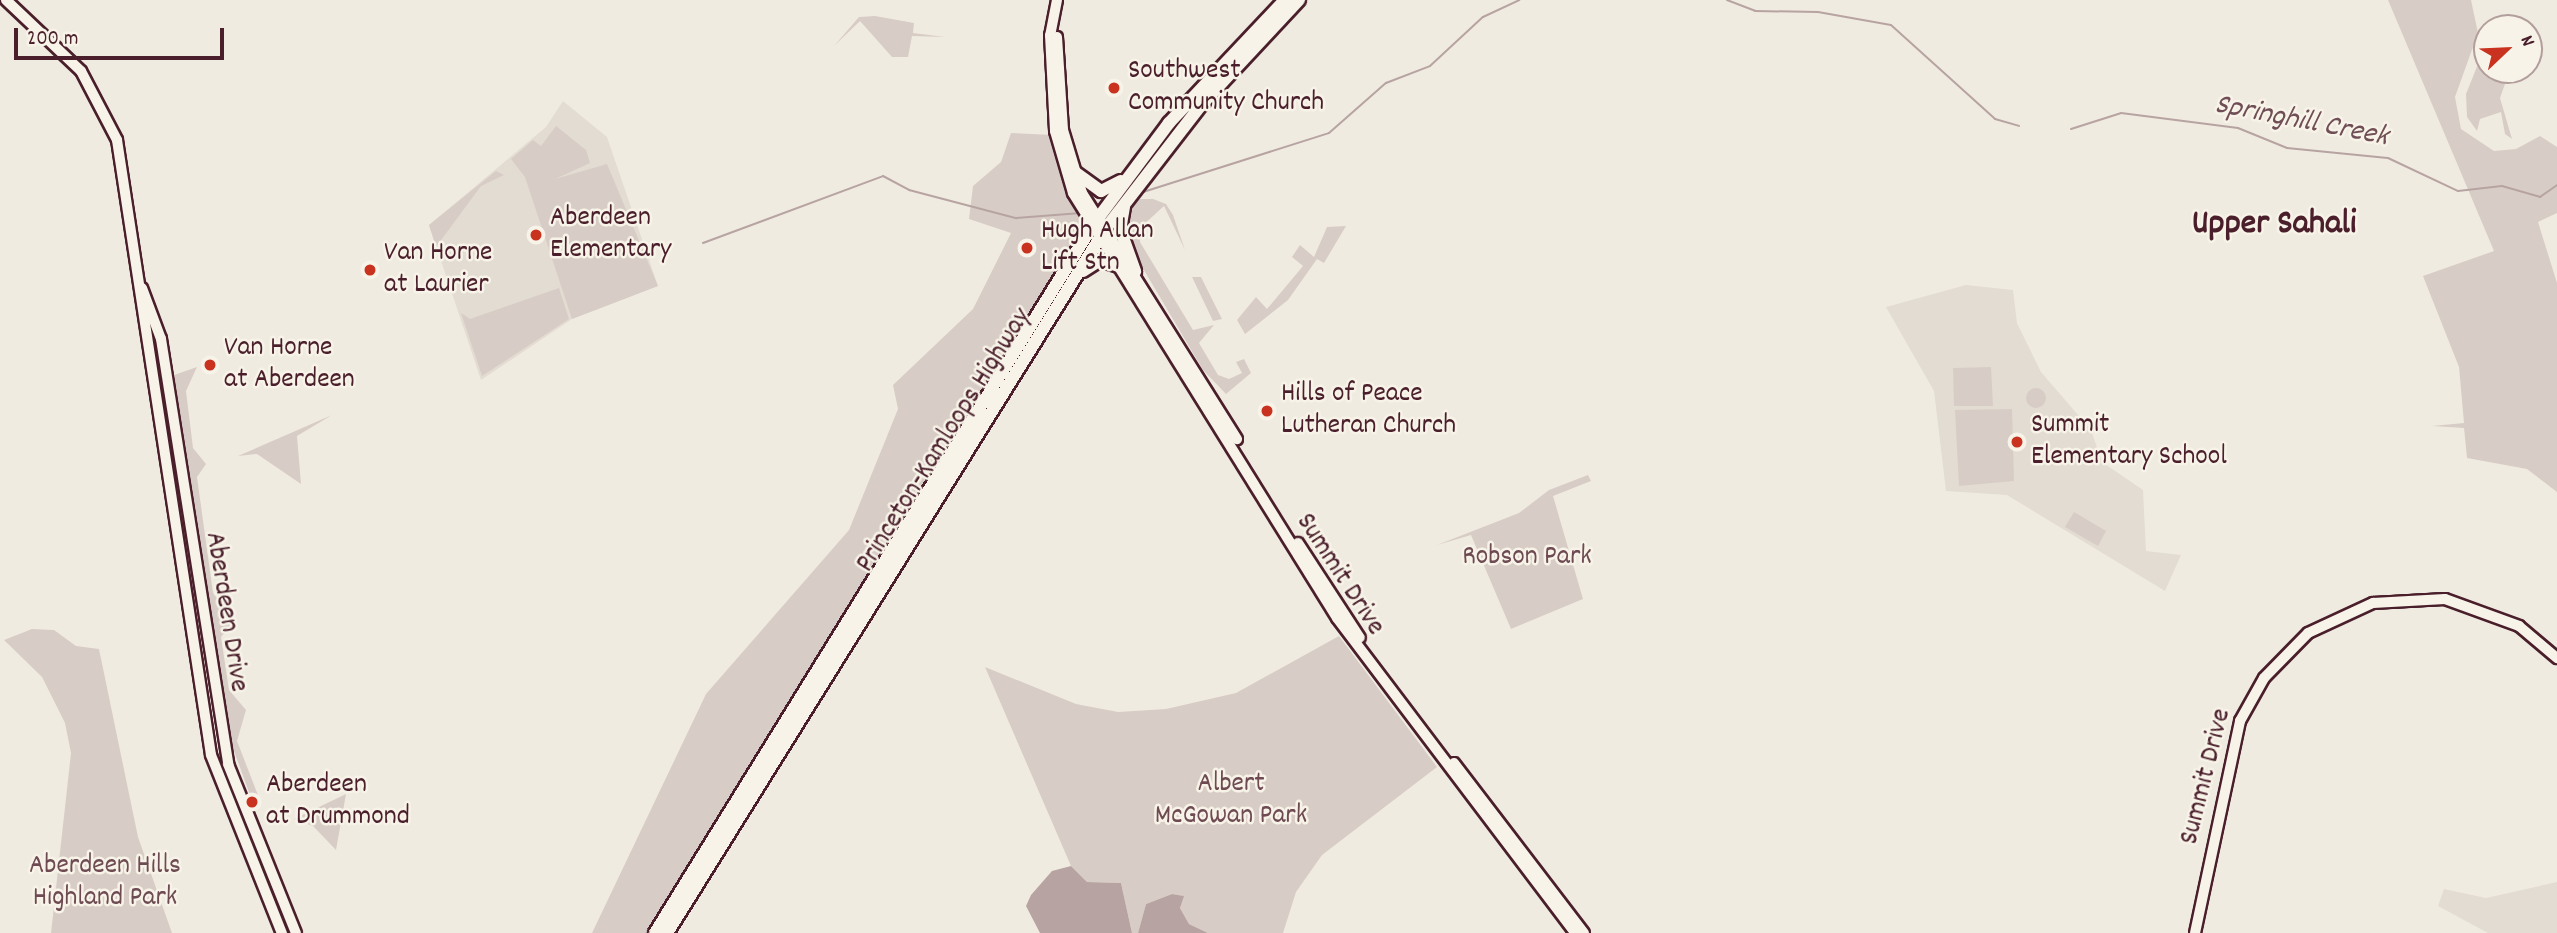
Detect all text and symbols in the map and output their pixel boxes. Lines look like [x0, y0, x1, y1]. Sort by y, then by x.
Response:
scale bar [18, 14, 228, 58]
north arrow [2473, 14, 2543, 84]
text: 200 m [27, 25, 78, 55]
text: N [2512, 32, 2540, 51]
place label: Southwest Community Church [1128, 55, 1324, 121]
marker: Southwest Community Church [1106, 80, 1122, 96]
water label: Springhill Creek [2211, 89, 2391, 157]
place label: Aberdeen Elementary [550, 202, 671, 268]
district label: Upper Sahali [2192, 204, 2356, 246]
place label: Hugh Allan Lift Stn [1041, 215, 1154, 281]
marker: Aberdeen Elementary [528, 227, 544, 243]
place label: Van Horne at Laurier [384, 237, 492, 303]
marker: Hugh Allan Lift Stn [1019, 240, 1035, 256]
marker: Van Horne at Laurier [362, 262, 378, 278]
street label: Princeton-Kamloops Highway [850, 303, 1040, 579]
place label: Van Horne at Aberdeen [224, 332, 355, 398]
marker: Van Horne at Aberdeen [202, 357, 218, 373]
place label: Hills of Peace Lutheran Church [1281, 378, 1456, 444]
marker: Hills of Peace Lutheran Church [1259, 403, 1275, 419]
place label: Summit Elementary School [2031, 409, 2227, 475]
marker: Summit Elementary School [2009, 434, 2025, 450]
street label: Summit Drive [1287, 508, 1391, 642]
street label: Aberdeen Drive [196, 530, 254, 694]
park label: Robson Park [1462, 541, 1592, 575]
street label: Summit Drive [2174, 706, 2240, 848]
park label: Albert McGowan Park [1155, 768, 1307, 834]
place label: Aberdeen at Drummond [266, 769, 410, 835]
marker: Aberdeen at Drummond [244, 794, 260, 810]
park label: Aberdeen Hills Highland Park [29, 850, 181, 916]

